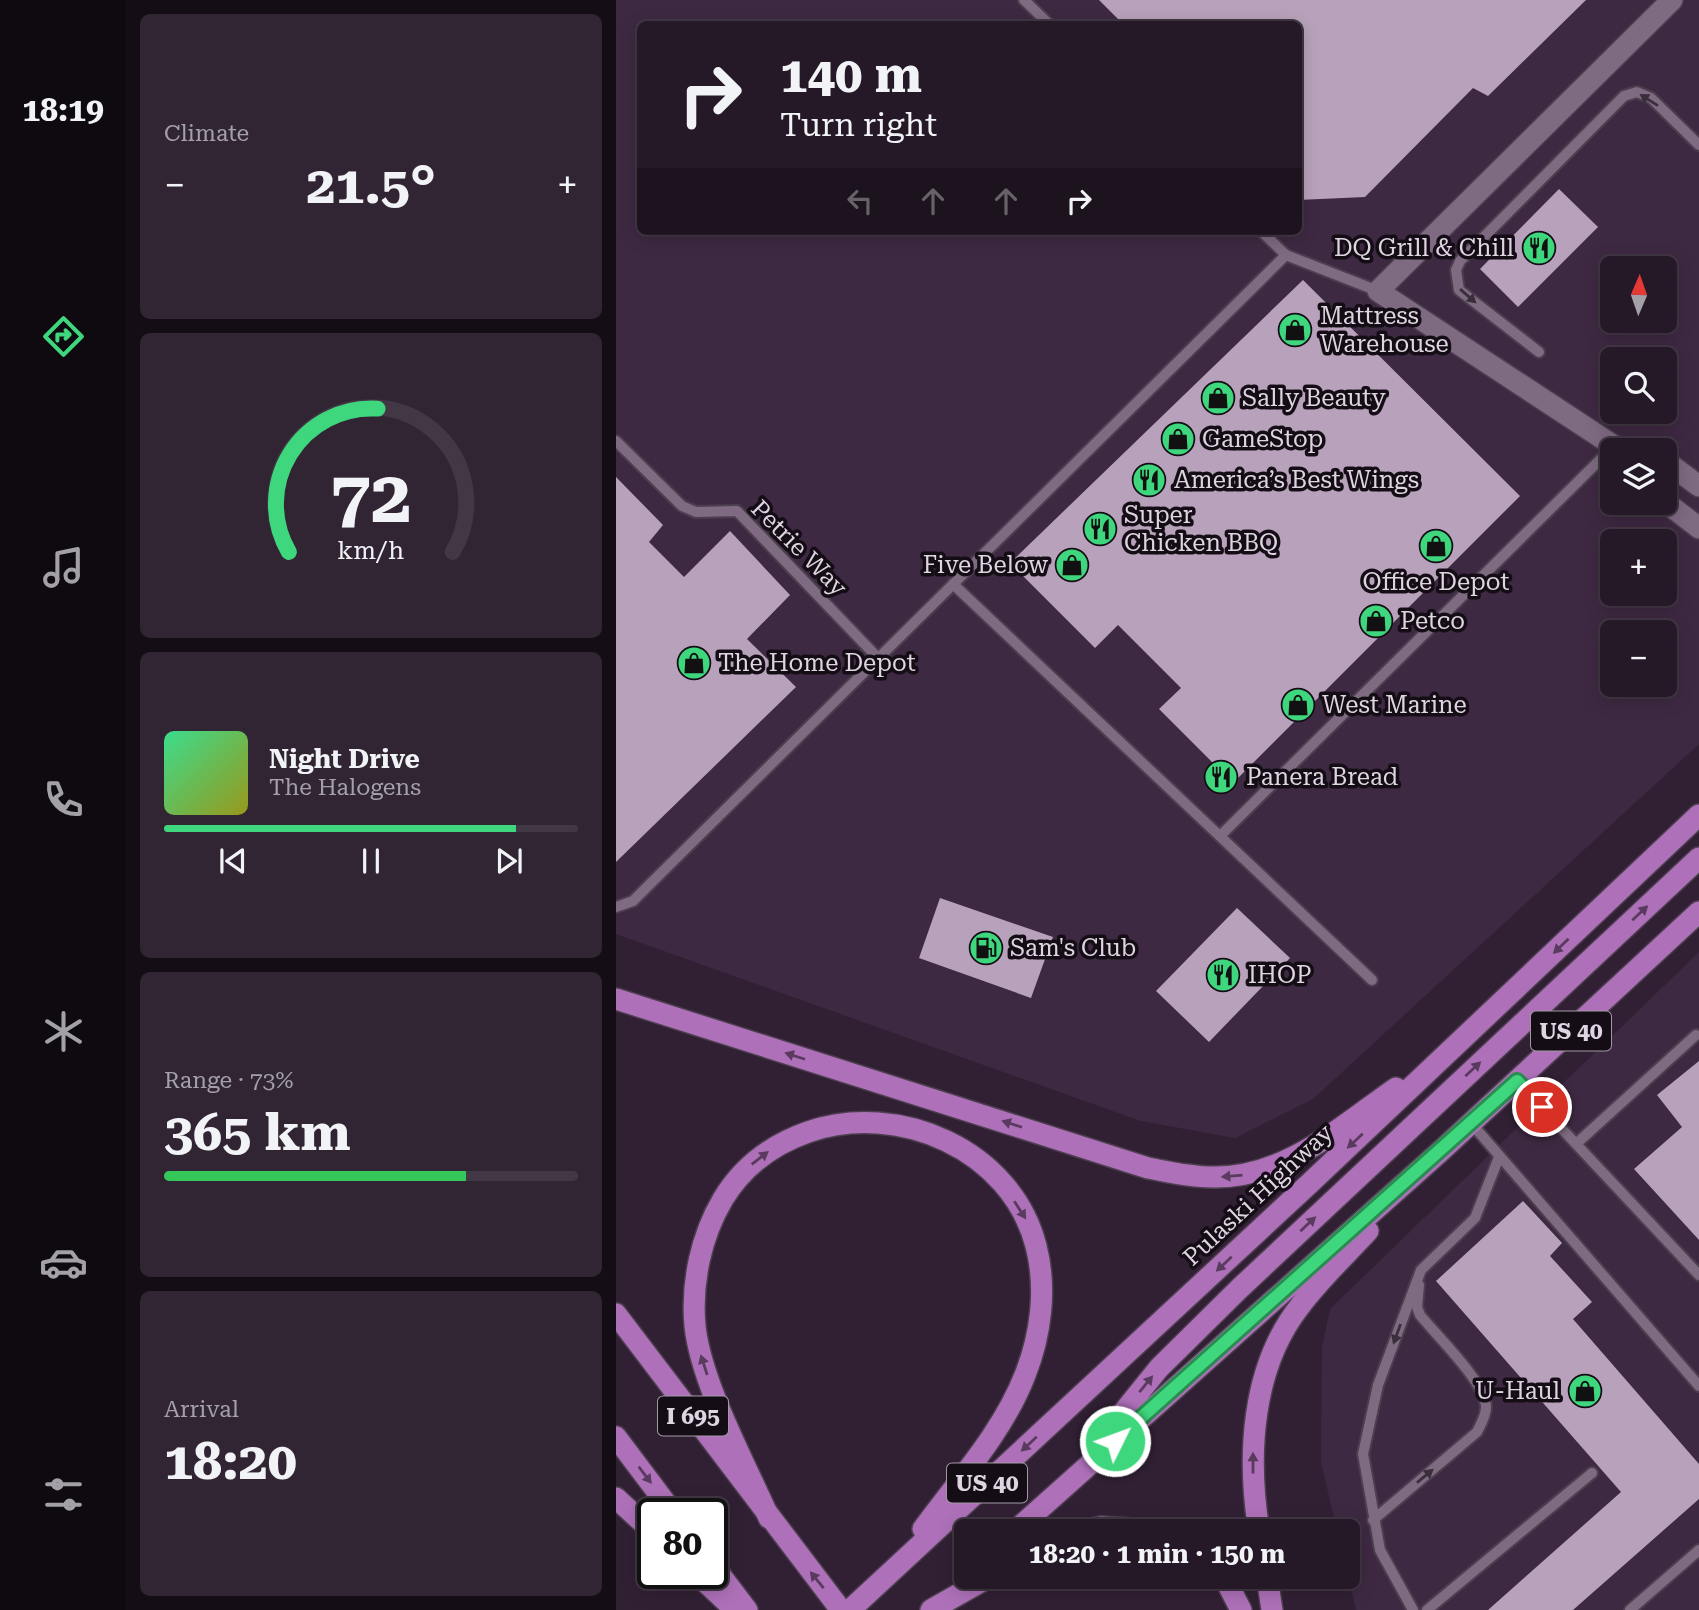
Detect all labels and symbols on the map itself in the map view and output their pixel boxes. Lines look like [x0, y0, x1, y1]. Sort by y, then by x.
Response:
one-way arrow [1639, 93, 1659, 106]
restaurant icon: DQ Grill & Chill [1520, 229, 1558, 267]
place label: DQ Grill & Chill [1334, 234, 1514, 262]
north arrow [1600, 256, 1676, 332]
one-way arrow [1459, 288, 1477, 304]
place label: Mattress Warehouse [1320, 302, 1449, 358]
shop icon: Mattress Warehouse [1276, 311, 1314, 349]
shop icon: Sally Beauty [1199, 379, 1237, 417]
place label: Sally Beauty [1242, 384, 1386, 412]
shop icon: GameStop [1159, 420, 1197, 458]
place label: GameStop [1202, 425, 1323, 453]
restaurant icon: America’s Best Wings [1130, 461, 1168, 499]
place label: America’s Best Wings [1174, 466, 1419, 494]
street label: Petrie Way [745, 494, 853, 602]
place label: Super Chicken BBQ [1124, 501, 1278, 557]
restaurant icon: Super Chicken BBQ [1081, 510, 1119, 548]
shop icon: Office Depot [1417, 527, 1455, 565]
shop icon: Five Below [1053, 546, 1091, 584]
place label: Five Below [923, 551, 1048, 579]
place label: Office Depot [1363, 568, 1510, 596]
shop icon: Petco [1357, 602, 1395, 640]
place label: Petco [1400, 607, 1465, 635]
shop icon: The Home Depot [675, 644, 713, 682]
place label: The Home Depot [718, 649, 916, 677]
shop icon: West Marine [1279, 686, 1317, 724]
place label: West Marine [1322, 691, 1467, 719]
restaurant icon: Panera Bread [1202, 758, 1240, 796]
place label: Panera Bread [1246, 763, 1398, 791]
one-way arrow [1631, 906, 1648, 922]
fuel station icon: Sam's Club [967, 929, 1005, 967]
place label: Sam's Club [1010, 934, 1136, 962]
one-way arrow [1552, 938, 1570, 954]
restaurant icon: IHOP [1204, 956, 1242, 994]
place label: IHOP [1248, 961, 1312, 989]
road number: US 40 [1531, 1012, 1611, 1050]
one-way arrow [785, 1050, 806, 1060]
one-way arrow [1465, 1060, 1482, 1077]
pin [1512, 1077, 1572, 1137]
street label: Pulaski Highway [1177, 1118, 1339, 1271]
one-way arrow [1001, 1119, 1022, 1129]
one-way arrow [1347, 1133, 1364, 1149]
one-way arrow [750, 1151, 769, 1165]
one-way arrow [1221, 1171, 1243, 1182]
one-way arrow [1013, 1201, 1027, 1219]
one-way arrow [1299, 1216, 1316, 1232]
one-way arrow [1215, 1256, 1232, 1272]
one-way arrow [1391, 1324, 1402, 1345]
one-way arrow [698, 1354, 709, 1375]
shop icon: U-Haul [1566, 1372, 1604, 1410]
one-way arrow [1138, 1375, 1153, 1392]
place label: U-Haul [1475, 1377, 1560, 1405]
road number: I 695 [658, 1396, 728, 1436]
position arrow [1078, 1404, 1152, 1478]
one-way arrow [1020, 1436, 1038, 1452]
one-way arrow [1247, 1452, 1259, 1474]
road number: US 40 [947, 1464, 1027, 1502]
one-way arrow [638, 1466, 652, 1485]
one-way arrow [1417, 1469, 1434, 1484]
speed limit sign: 80 [637, 1498, 728, 1589]
one-way arrow [809, 1571, 824, 1589]

